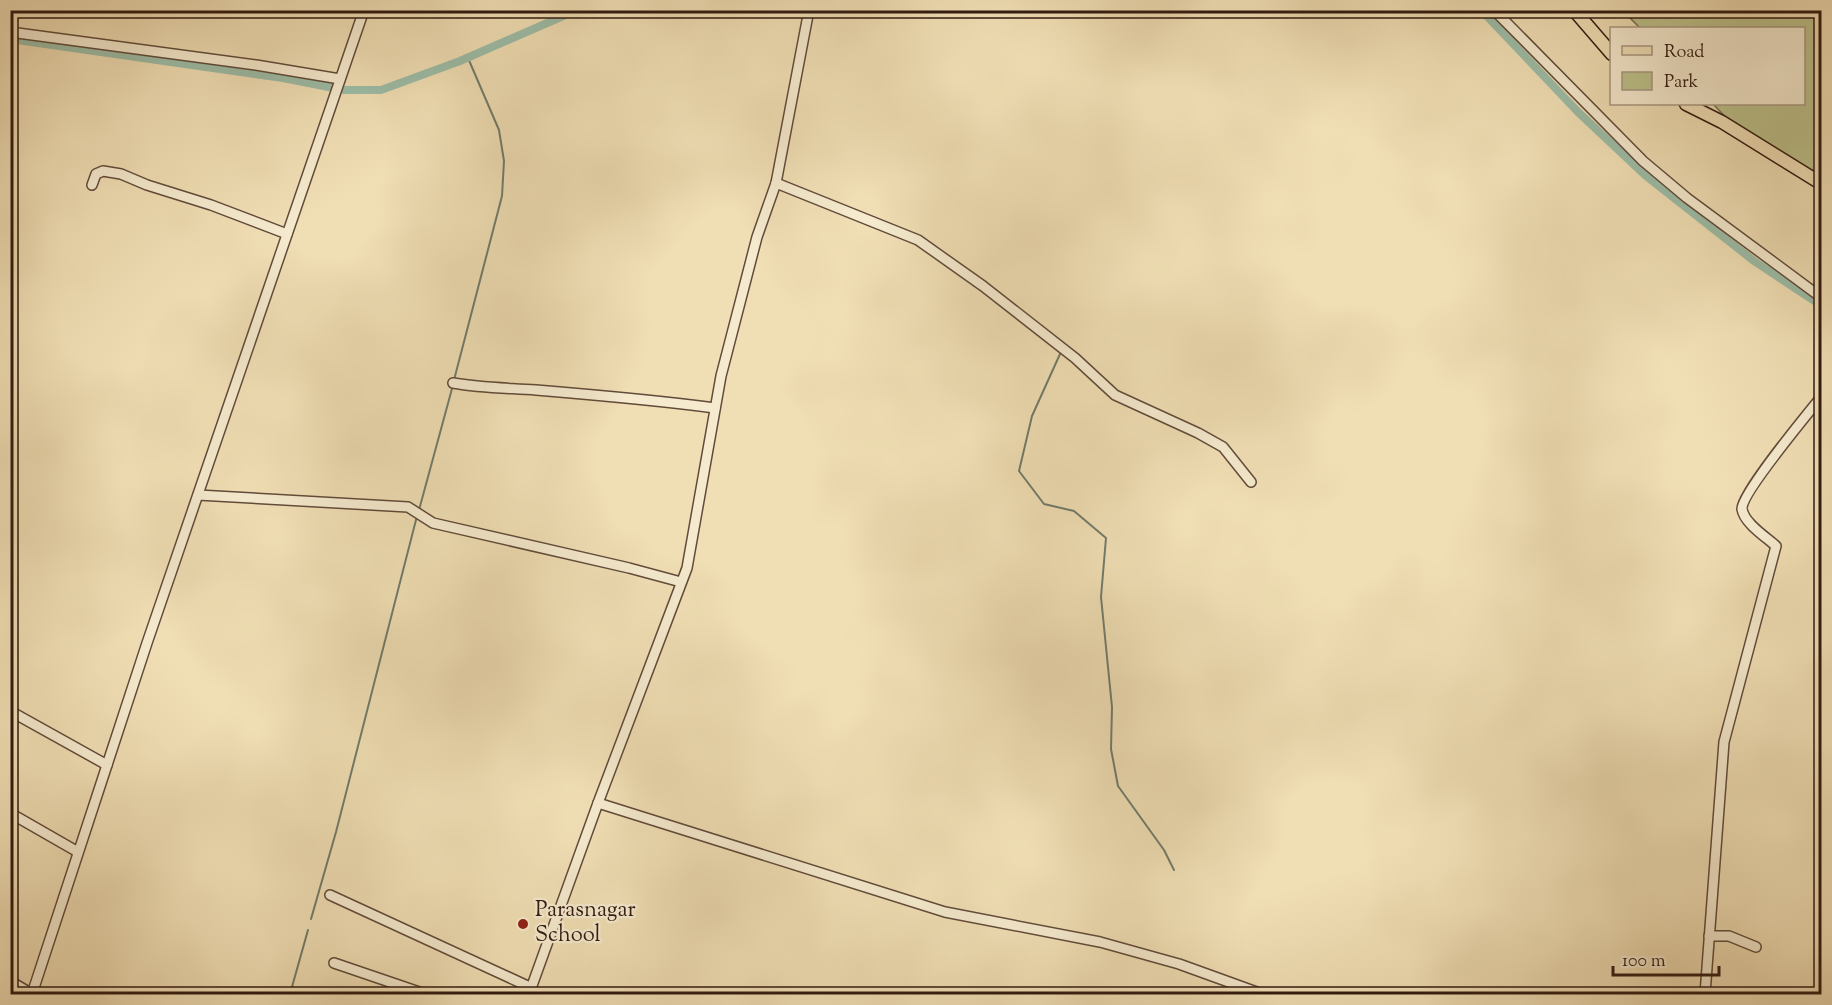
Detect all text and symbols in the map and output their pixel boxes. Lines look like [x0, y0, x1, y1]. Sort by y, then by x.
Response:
legend [1610, 27, 1805, 105]
text: Road [1664, 40, 1704, 66]
text: Park [1664, 70, 1699, 96]
place label: Parasnagar School [535, 895, 636, 952]
marker: Parasnagar School [516, 917, 530, 931]
scale bar [1613, 939, 1720, 977]
text: 100 m [1622, 949, 1666, 975]

